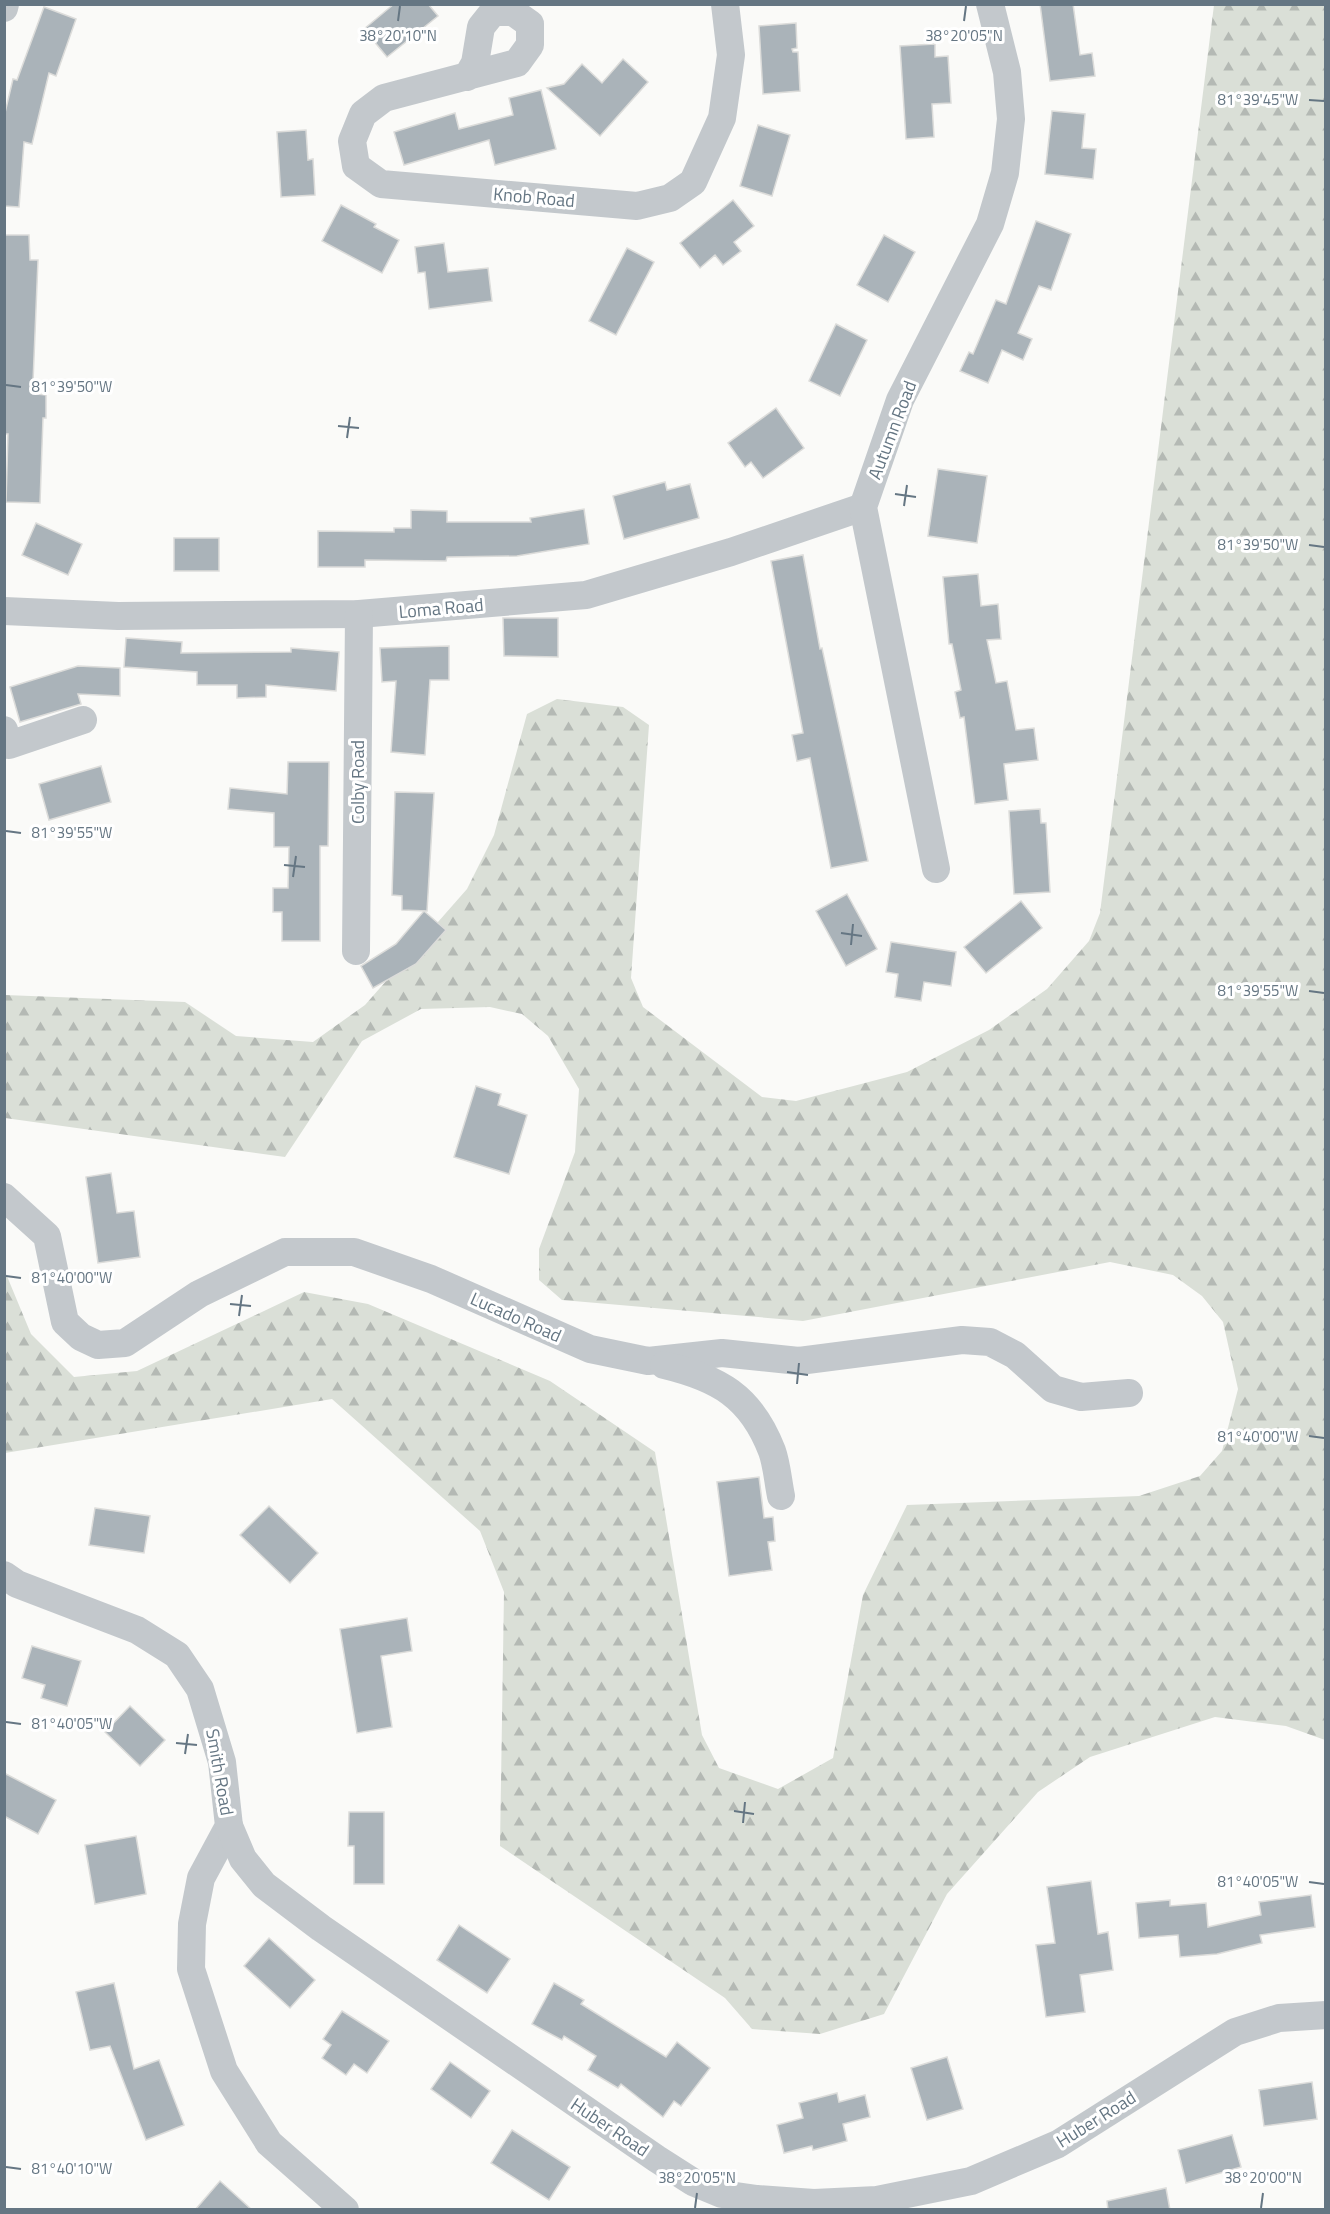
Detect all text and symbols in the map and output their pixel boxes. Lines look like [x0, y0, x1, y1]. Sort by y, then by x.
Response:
text: 38°20'10"N [359, 24, 437, 47]
text: 38°20'05"N [925, 24, 1003, 47]
text: 81°39'45"W [1218, 88, 1298, 111]
street label: Knob Road [492, 180, 576, 214]
text: 81°39'50"W [32, 375, 112, 398]
street label: Autumn Road [861, 377, 923, 483]
text: 81°39'50"W [1218, 533, 1298, 556]
street label: Loma Road [397, 591, 485, 625]
street label: Colby Road [344, 740, 371, 824]
text: 81°39'55"W [32, 821, 112, 844]
text: 81°39'55"W [1218, 979, 1298, 1002]
text: 81°40'00"W [32, 1266, 112, 1289]
street label: Lucado Road [466, 1285, 566, 1349]
text: 81°40'00"W [1218, 1425, 1298, 1448]
text: 81°40'05"W [32, 1712, 112, 1735]
street label: Smith Road [199, 1726, 241, 1818]
text: 81°40'05"W [1218, 1870, 1298, 1893]
street label: Huber Road [1051, 2084, 1141, 2154]
street label: Huber Road [565, 2091, 655, 2163]
text: 81°40'10"W [32, 2157, 112, 2180]
text: 38°20'05"N [658, 2166, 736, 2189]
text: 38°20'00"N [1224, 2166, 1302, 2189]

